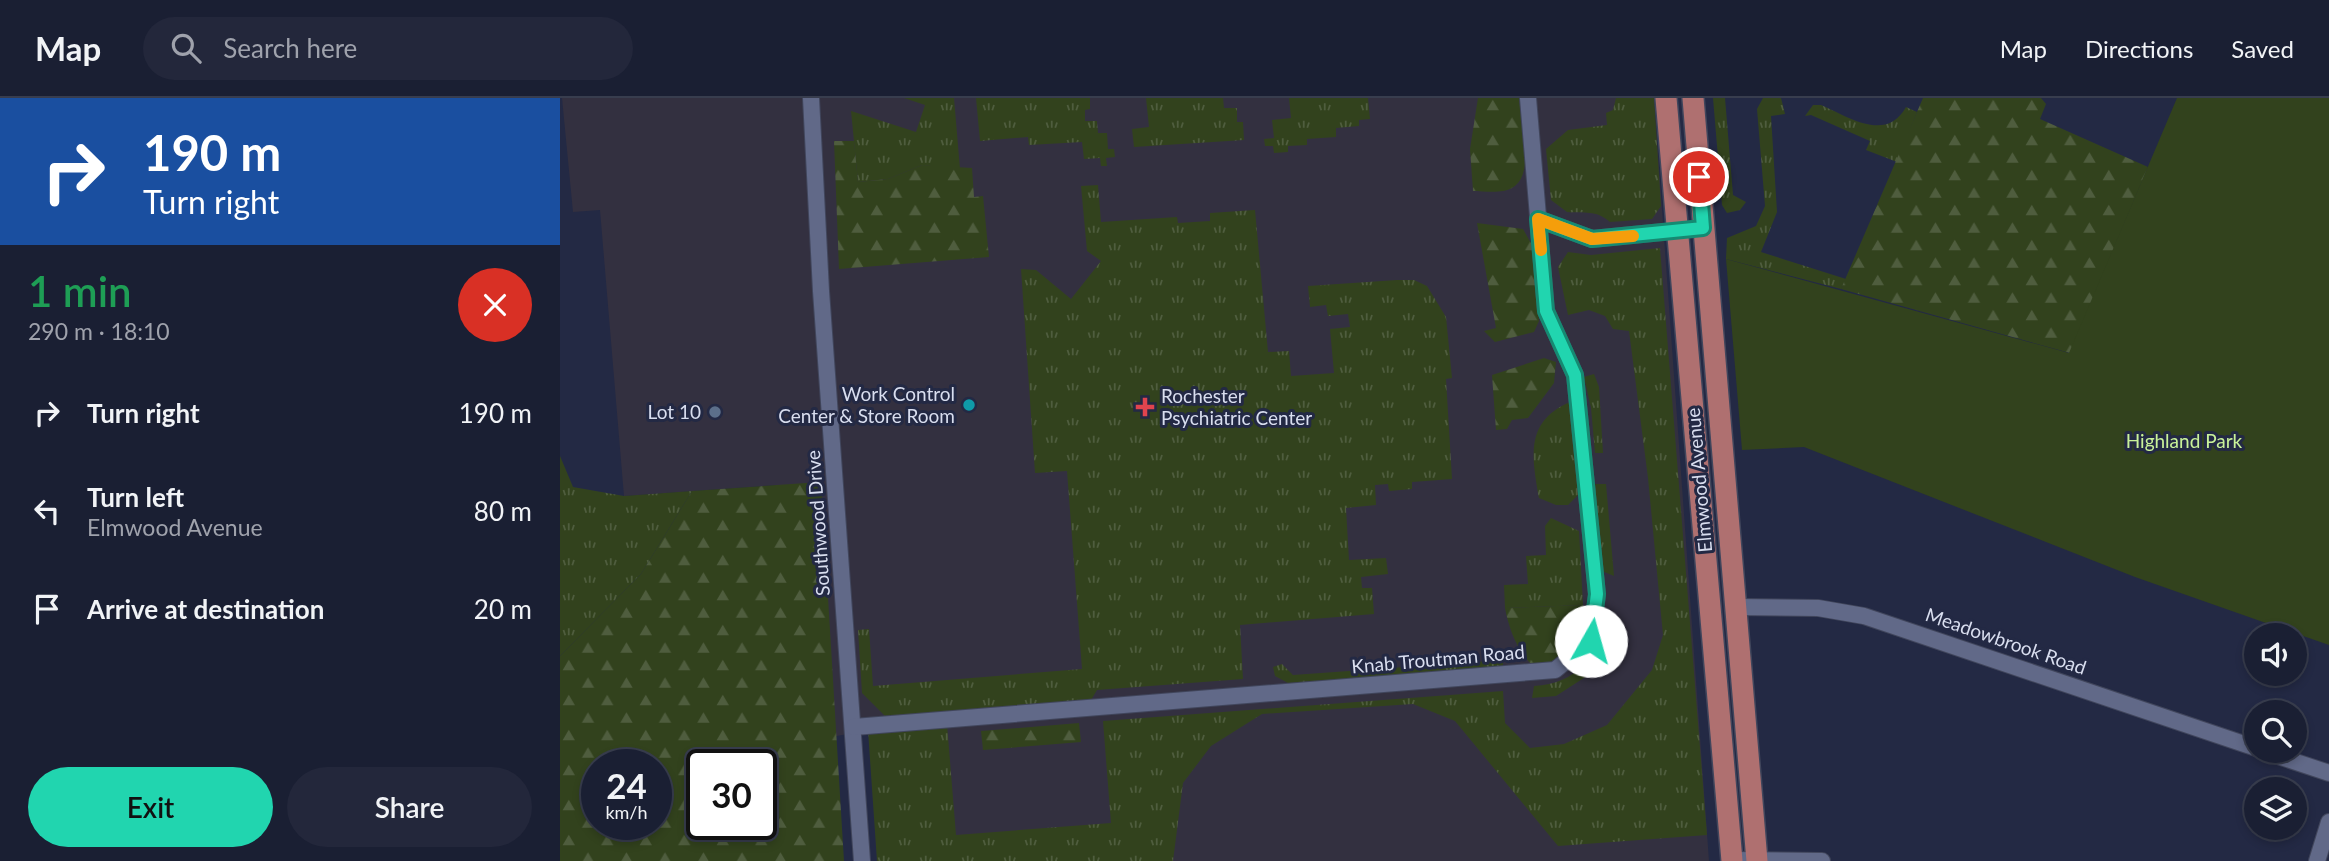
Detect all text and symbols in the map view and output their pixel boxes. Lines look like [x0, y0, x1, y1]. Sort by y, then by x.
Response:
search box [143, 17, 633, 80]
text: Map [35, 28, 101, 68]
icon: search [167, 29, 205, 67]
text: Search here [223, 32, 357, 64]
text: Map [2000, 34, 2047, 63]
text: Directions [2085, 34, 2193, 63]
text: Saved [2231, 34, 2294, 63]
text: 190 m [143, 123, 281, 181]
icon: right [28, 126, 119, 217]
pin [1669, 147, 1729, 207]
icon: arrive [1680, 158, 1718, 196]
text: Turn right [143, 182, 279, 221]
text: 1 min [28, 266, 132, 316]
button: close [458, 268, 532, 342]
text: 290 m · 18:10 [28, 317, 170, 345]
place label: Work Control Center & Store Room [778, 382, 955, 427]
place label: Rochester Psychiatric Center [1161, 384, 1312, 429]
icon: right [28, 394, 66, 432]
text: Turn right [87, 397, 200, 429]
text: 190 m [459, 397, 532, 429]
marker: Work Control Center & Store Room [961, 397, 977, 413]
marker: Rochester Psychiatric Center [1135, 397, 1155, 417]
place label: Lot 10 [648, 400, 701, 423]
marker: Lot 10 [707, 404, 723, 420]
street label: Elmwood Avenue [1681, 407, 1716, 553]
park label: Highland Park [2126, 429, 2243, 452]
street label: Southwood Drive [801, 449, 834, 597]
text: Turn left [87, 481, 184, 513]
icon: left [28, 492, 66, 530]
text: 80 m [474, 495, 532, 527]
text: Elmwood Avenue [87, 513, 263, 541]
icon: arrive [28, 590, 66, 628]
text: Arrive at destination [87, 593, 324, 625]
text: 20 m [474, 593, 532, 625]
street label: Meadowbrook Road [1923, 602, 2090, 679]
position arrow [1554, 604, 1628, 678]
map controls [2244, 623, 2307, 840]
button: sound [2244, 623, 2307, 686]
street label: Knab Troutman Road [1350, 639, 1526, 678]
button: search [2244, 700, 2307, 763]
speed limit sign: 30 [686, 749, 777, 840]
text: 24 [606, 764, 647, 806]
button: Exit [28, 767, 273, 847]
button: Share [287, 767, 532, 847]
button: layers [2244, 777, 2307, 840]
text: km/h [605, 801, 648, 823]

